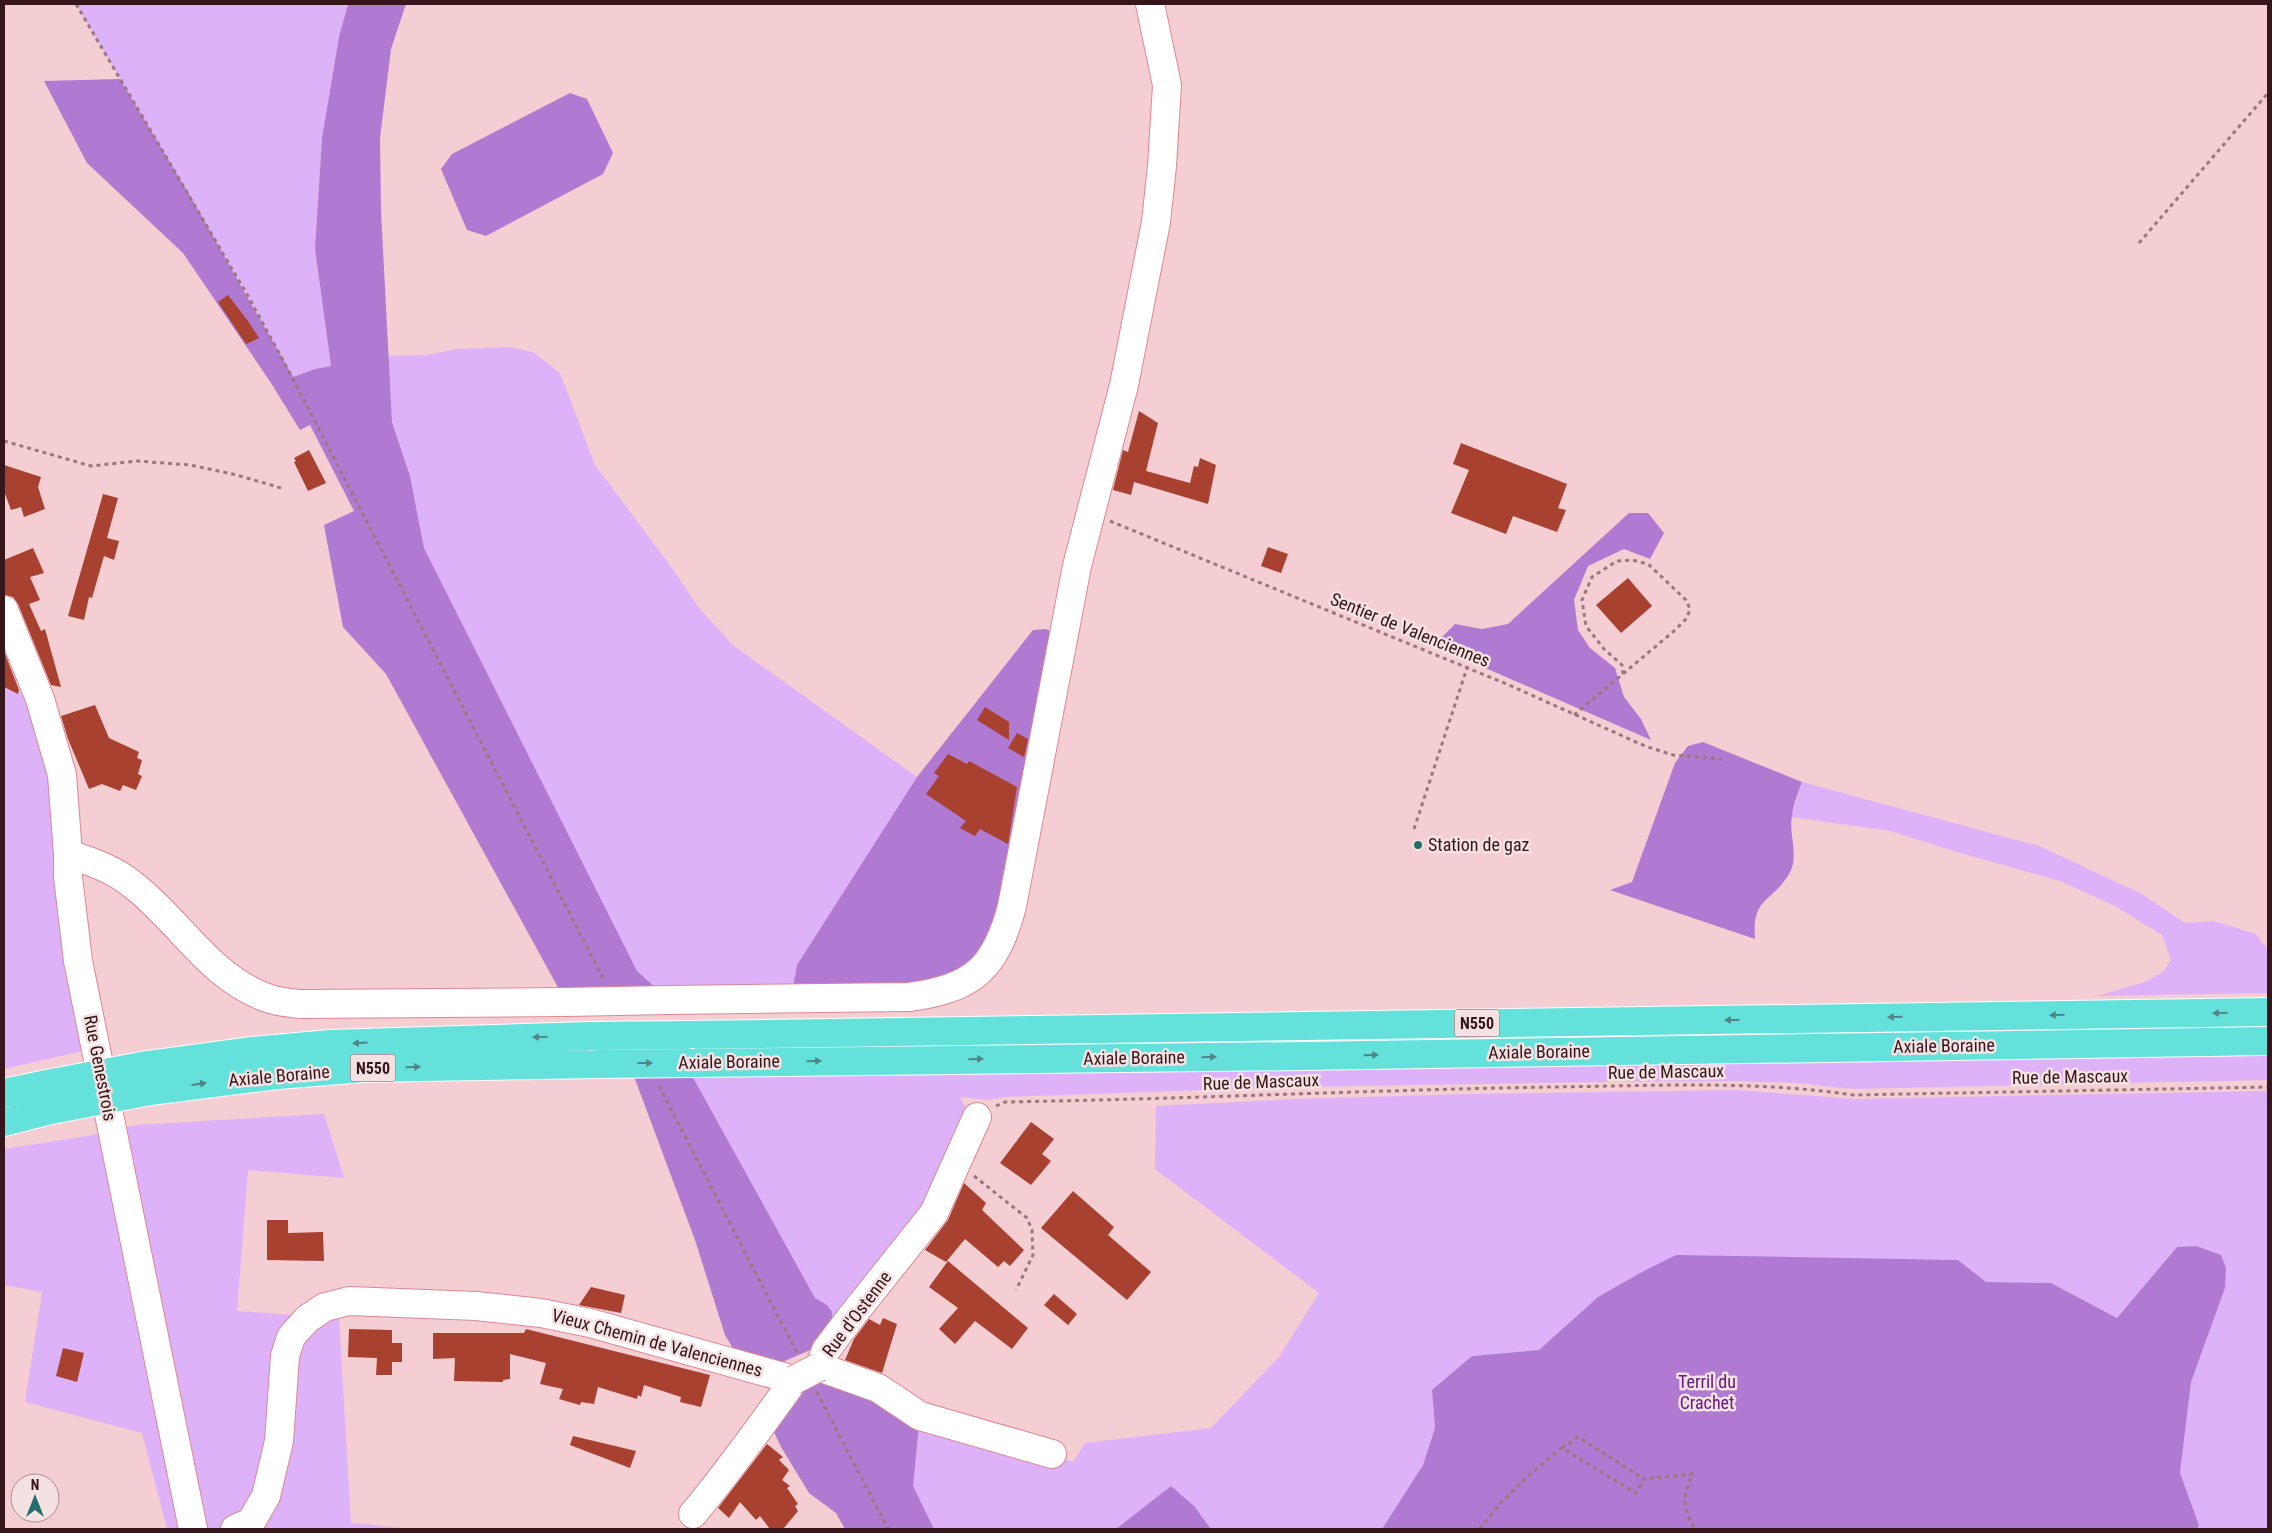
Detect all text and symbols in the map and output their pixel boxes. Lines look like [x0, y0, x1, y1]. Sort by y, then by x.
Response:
street label: Sentier de Valenciennes [1327, 588, 1493, 671]
place label: Station de gaz [1428, 834, 1530, 855]
marker: Station de gaz [1412, 839, 1424, 851]
one-way arrow [2211, 1009, 2227, 1017]
road number: N550 [1454, 1010, 1500, 1036]
one-way arrow [2049, 1011, 2065, 1019]
street label: Rue Genestrois [80, 1013, 121, 1123]
one-way arrow [1886, 1013, 1902, 1021]
one-way arrow [1724, 1016, 1740, 1024]
one-way arrow [532, 1033, 548, 1041]
street label: Axiale Boraine [1893, 1034, 1995, 1057]
one-way arrow [352, 1039, 368, 1047]
street label: Axiale Boraine [1488, 1040, 1590, 1063]
street label: Axiale Boraine [1083, 1046, 1185, 1069]
street label: Axiale Boraine [678, 1050, 780, 1073]
one-way arrow [1363, 1051, 1379, 1059]
one-way arrow [1201, 1053, 1217, 1061]
road number: N550 [350, 1054, 396, 1082]
one-way arrow [968, 1055, 984, 1063]
one-way arrow [806, 1057, 822, 1065]
one-way arrow [638, 1059, 654, 1067]
street label: Rue de Mascaux [1608, 1060, 1724, 1083]
street label: Axiale Boraine [227, 1061, 330, 1090]
one-way arrow [405, 1063, 421, 1071]
street label: Rue de Mascaux [2012, 1065, 2128, 1088]
street label: Rue de Mascaux [1203, 1069, 1320, 1094]
one-way arrow [191, 1080, 207, 1088]
street label: Rue d'Ostenne [818, 1267, 896, 1361]
street label: Vieux Chemin de Valenciennes [549, 1304, 765, 1381]
park label: Terril du Crachet [1678, 1371, 1736, 1413]
north arrow [10, 1473, 60, 1523]
text: N [31, 1477, 39, 1493]

